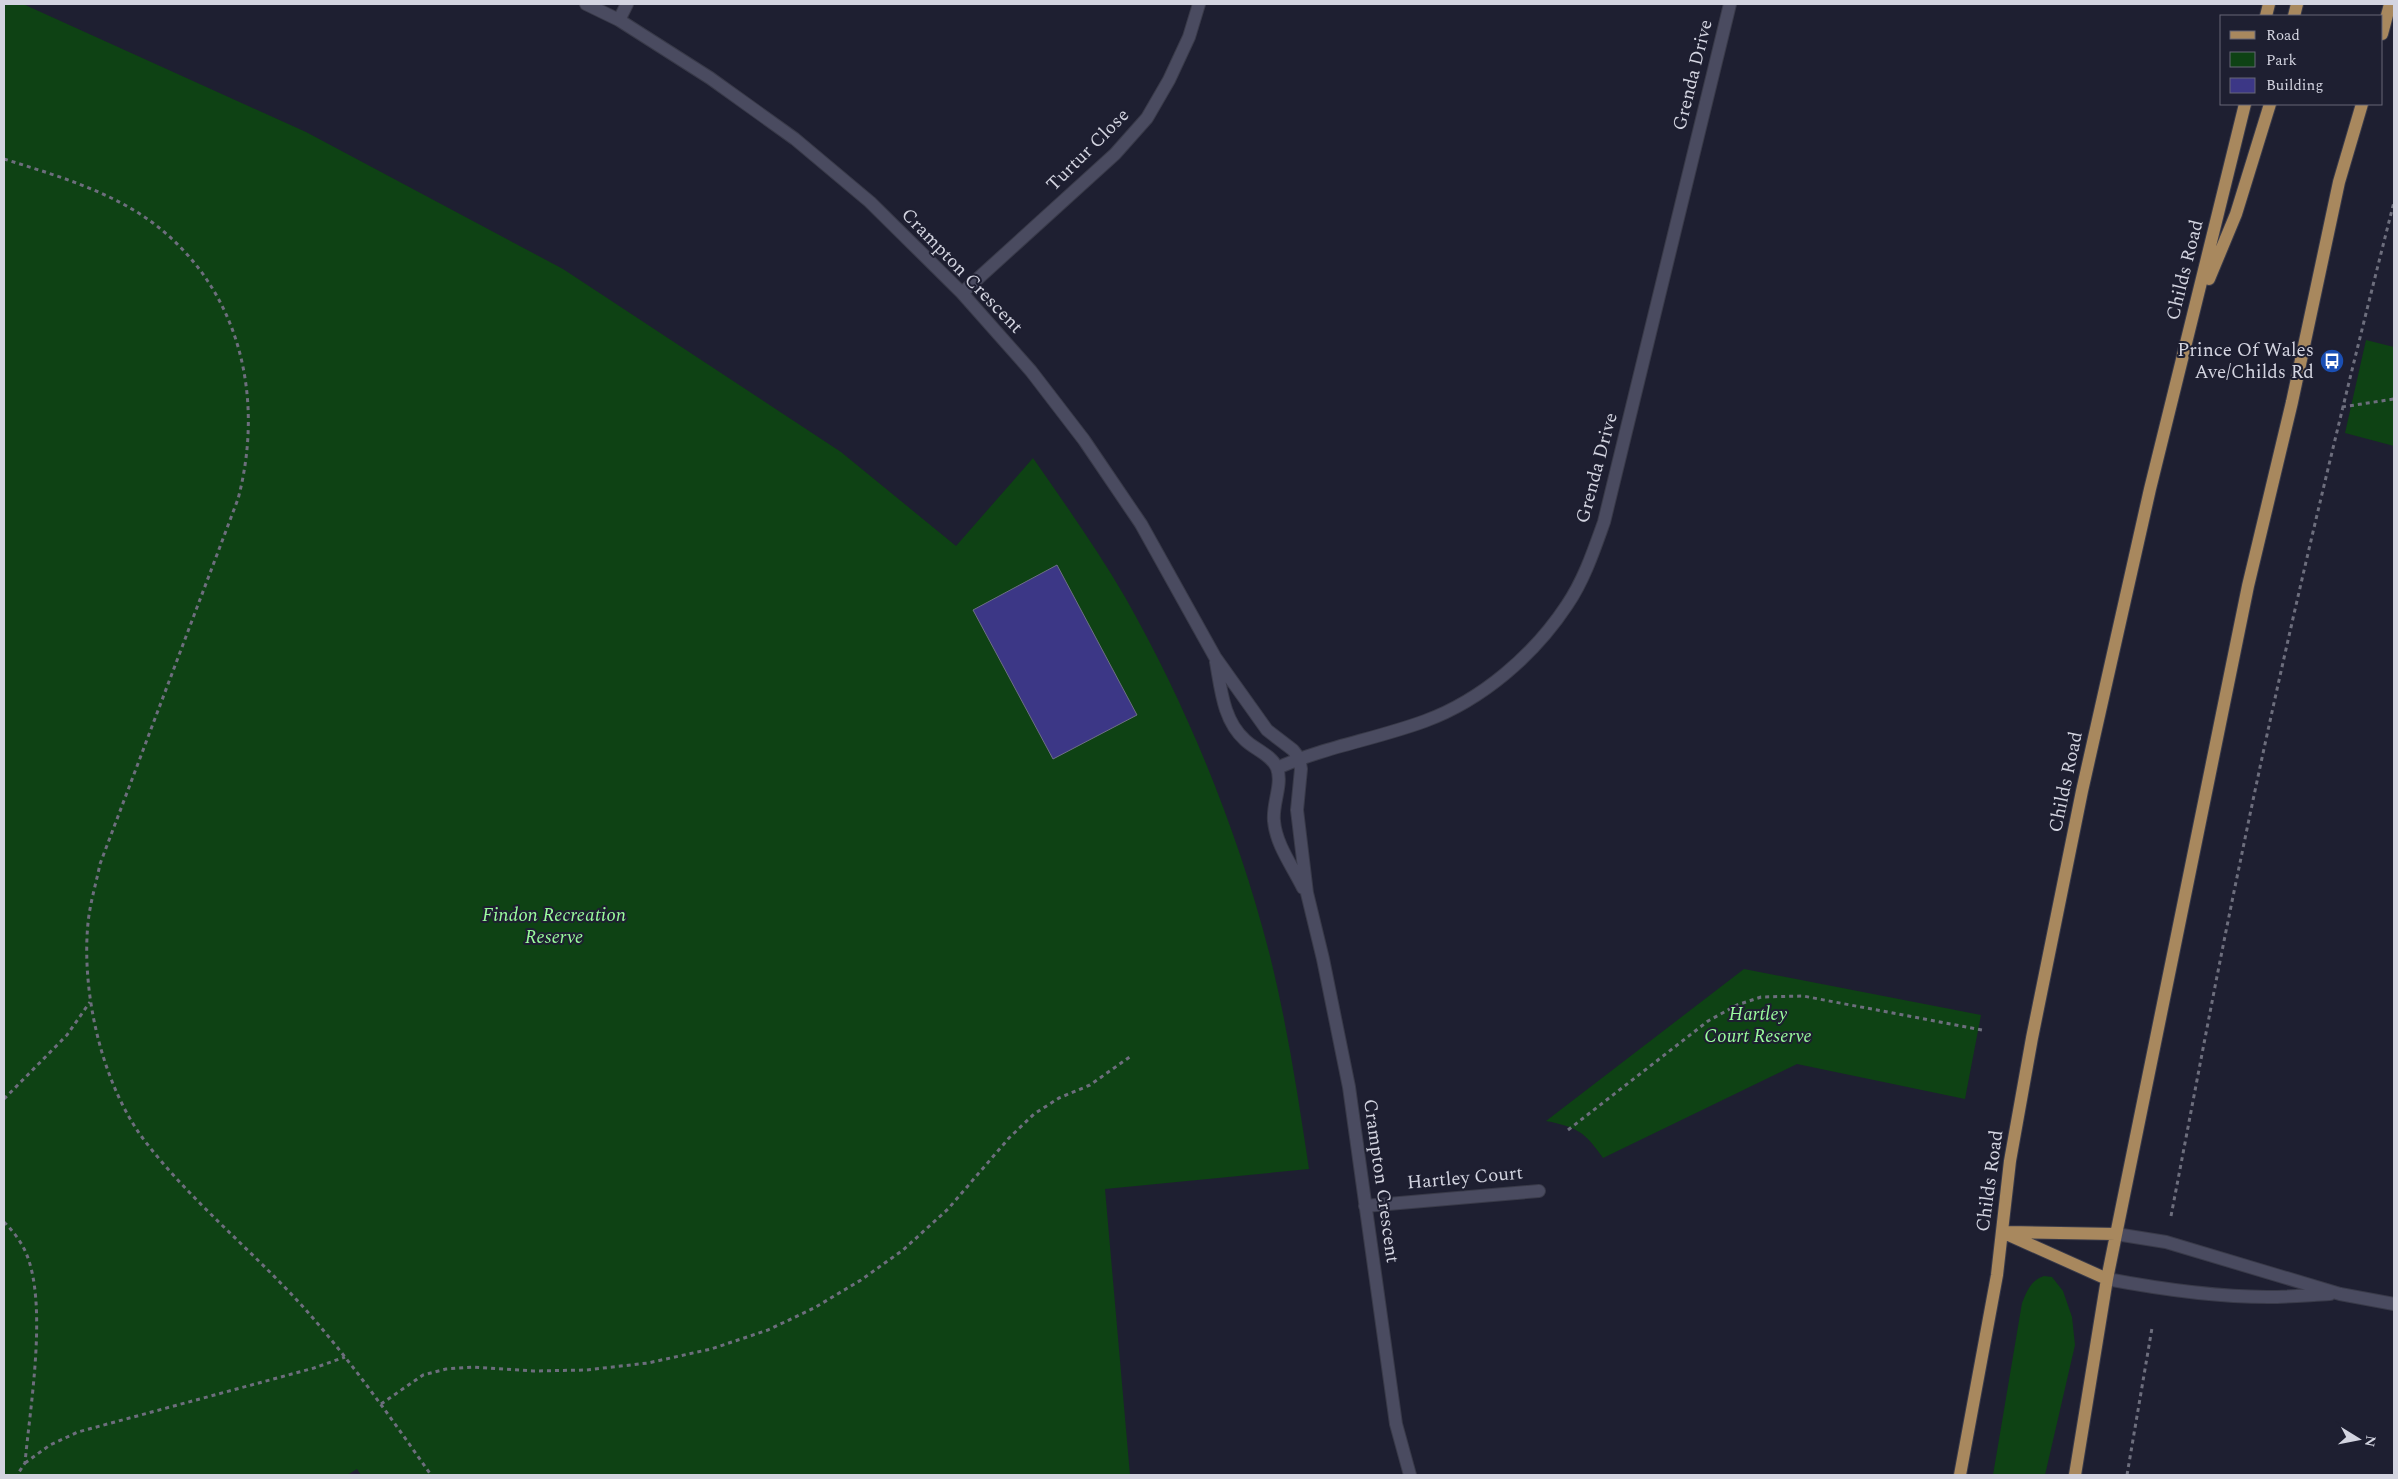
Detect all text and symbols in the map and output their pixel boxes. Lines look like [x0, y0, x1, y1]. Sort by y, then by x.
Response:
legend [2220, 15, 2383, 105]
street label: Grenda Drive [1665, 16, 1721, 134]
text: Road [2266, 24, 2300, 47]
text: Park [2266, 49, 2297, 72]
text: Building [2266, 74, 2323, 97]
street label: Turtur Close [1040, 102, 1136, 198]
street label: Crampton Crescent [894, 201, 1030, 341]
street label: Childs Road [2159, 217, 2211, 323]
place label: Prince Of Wales Ave/Childs Rd [2177, 336, 2314, 387]
bus stop icon: Prince Of Wales Ave/Childs Rd [2319, 348, 2345, 374]
street label: Grenda Drive [1568, 409, 1626, 527]
street label: Childs Road [2041, 729, 2091, 835]
park label: Findon Recreation Reserve [482, 901, 626, 952]
park label: Hartley Court Reserve [1704, 1000, 1812, 1051]
street label: Crampton Crescent [1355, 1097, 1407, 1265]
street label: Childs Road [1968, 1128, 2012, 1234]
street label: Hartley Court [1406, 1158, 1525, 1198]
north arrow [2333, 1414, 2383, 1464]
text: N [2359, 1434, 2382, 1449]

